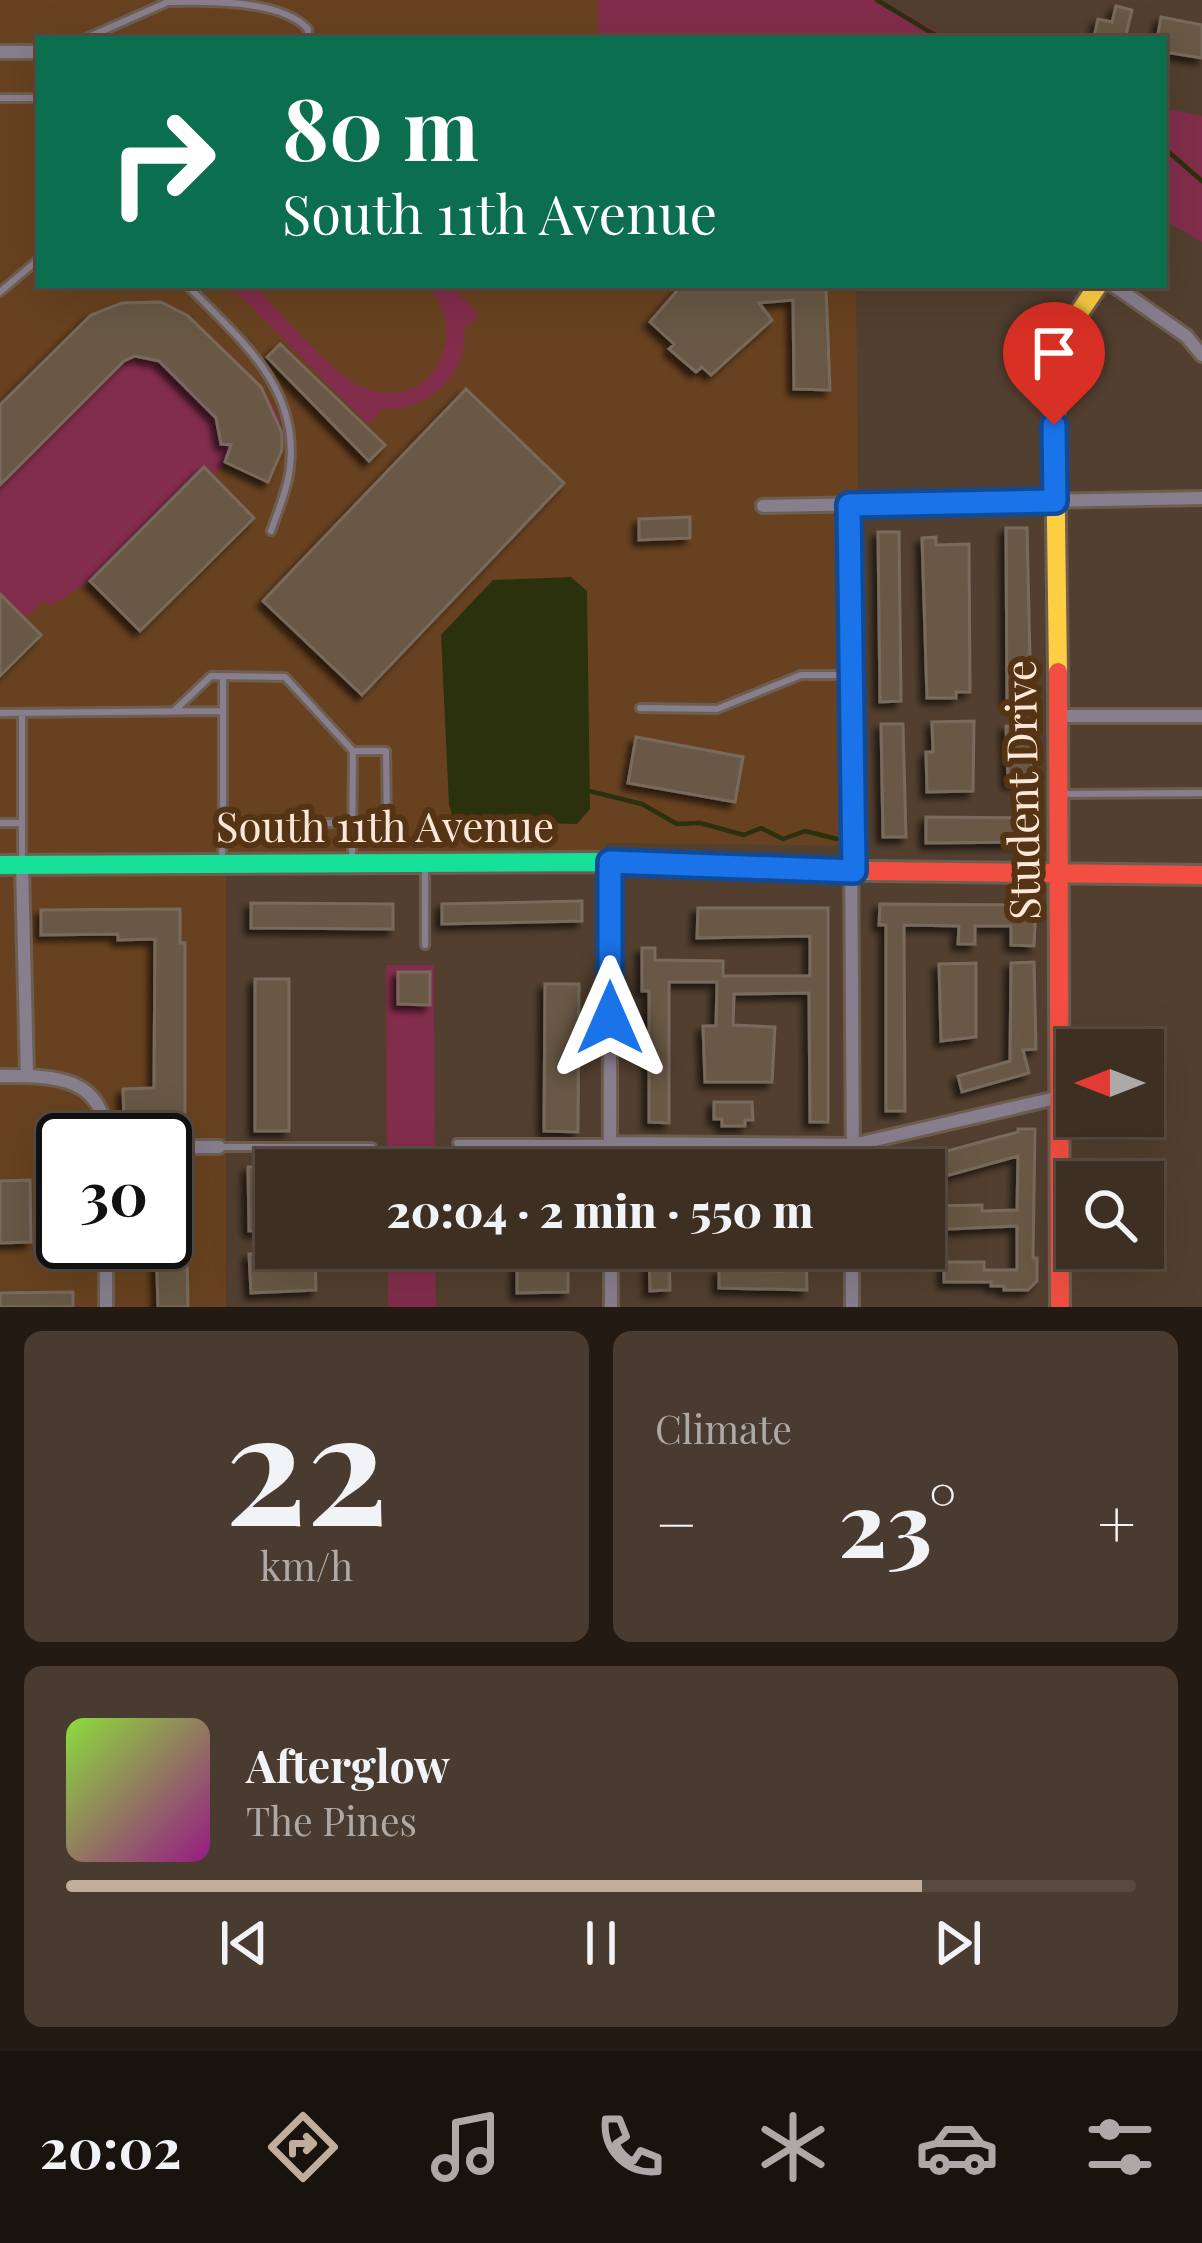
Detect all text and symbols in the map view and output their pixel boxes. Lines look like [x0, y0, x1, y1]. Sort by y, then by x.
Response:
text: 80 m [282, 70, 479, 182]
icon: right [84, 84, 240, 240]
text: South 11th Avenue [282, 177, 717, 249]
pin [1003, 302, 1105, 425]
icon: arrive [1021, 320, 1087, 386]
street label: Student Drive [991, 660, 1051, 921]
street label: South 11th Avenue [216, 797, 554, 853]
position arrow [547, 955, 673, 1081]
north arrow [1056, 1029, 1164, 1137]
map controls [1056, 1029, 1164, 1269]
speed limit sign: 30 [36, 1113, 192, 1269]
button: search [1056, 1161, 1164, 1269]
text: 20:04 · 2 min · 550 m [387, 1179, 813, 1239]
text: 22 [225, 1357, 388, 1565]
text: Climate [655, 1402, 792, 1454]
text: 23° [838, 1461, 956, 1581]
text: − [655, 1478, 698, 1566]
text: + [1097, 1478, 1136, 1566]
text: km/h [260, 1539, 353, 1591]
text: Afterglow [246, 1734, 450, 1794]
text: The Pines [246, 1794, 417, 1846]
icon: previous [211, 1910, 277, 1976]
icon: pause [568, 1910, 634, 1976]
icon: next [925, 1910, 991, 1976]
icon: directions [261, 2105, 345, 2189]
icon: music [424, 2105, 508, 2189]
icon: phone [588, 2105, 672, 2189]
icon: climate [751, 2105, 835, 2189]
icon: car [915, 2105, 999, 2189]
icon: filters [1078, 2105, 1162, 2189]
text: 20:02 [40, 2111, 182, 2183]

